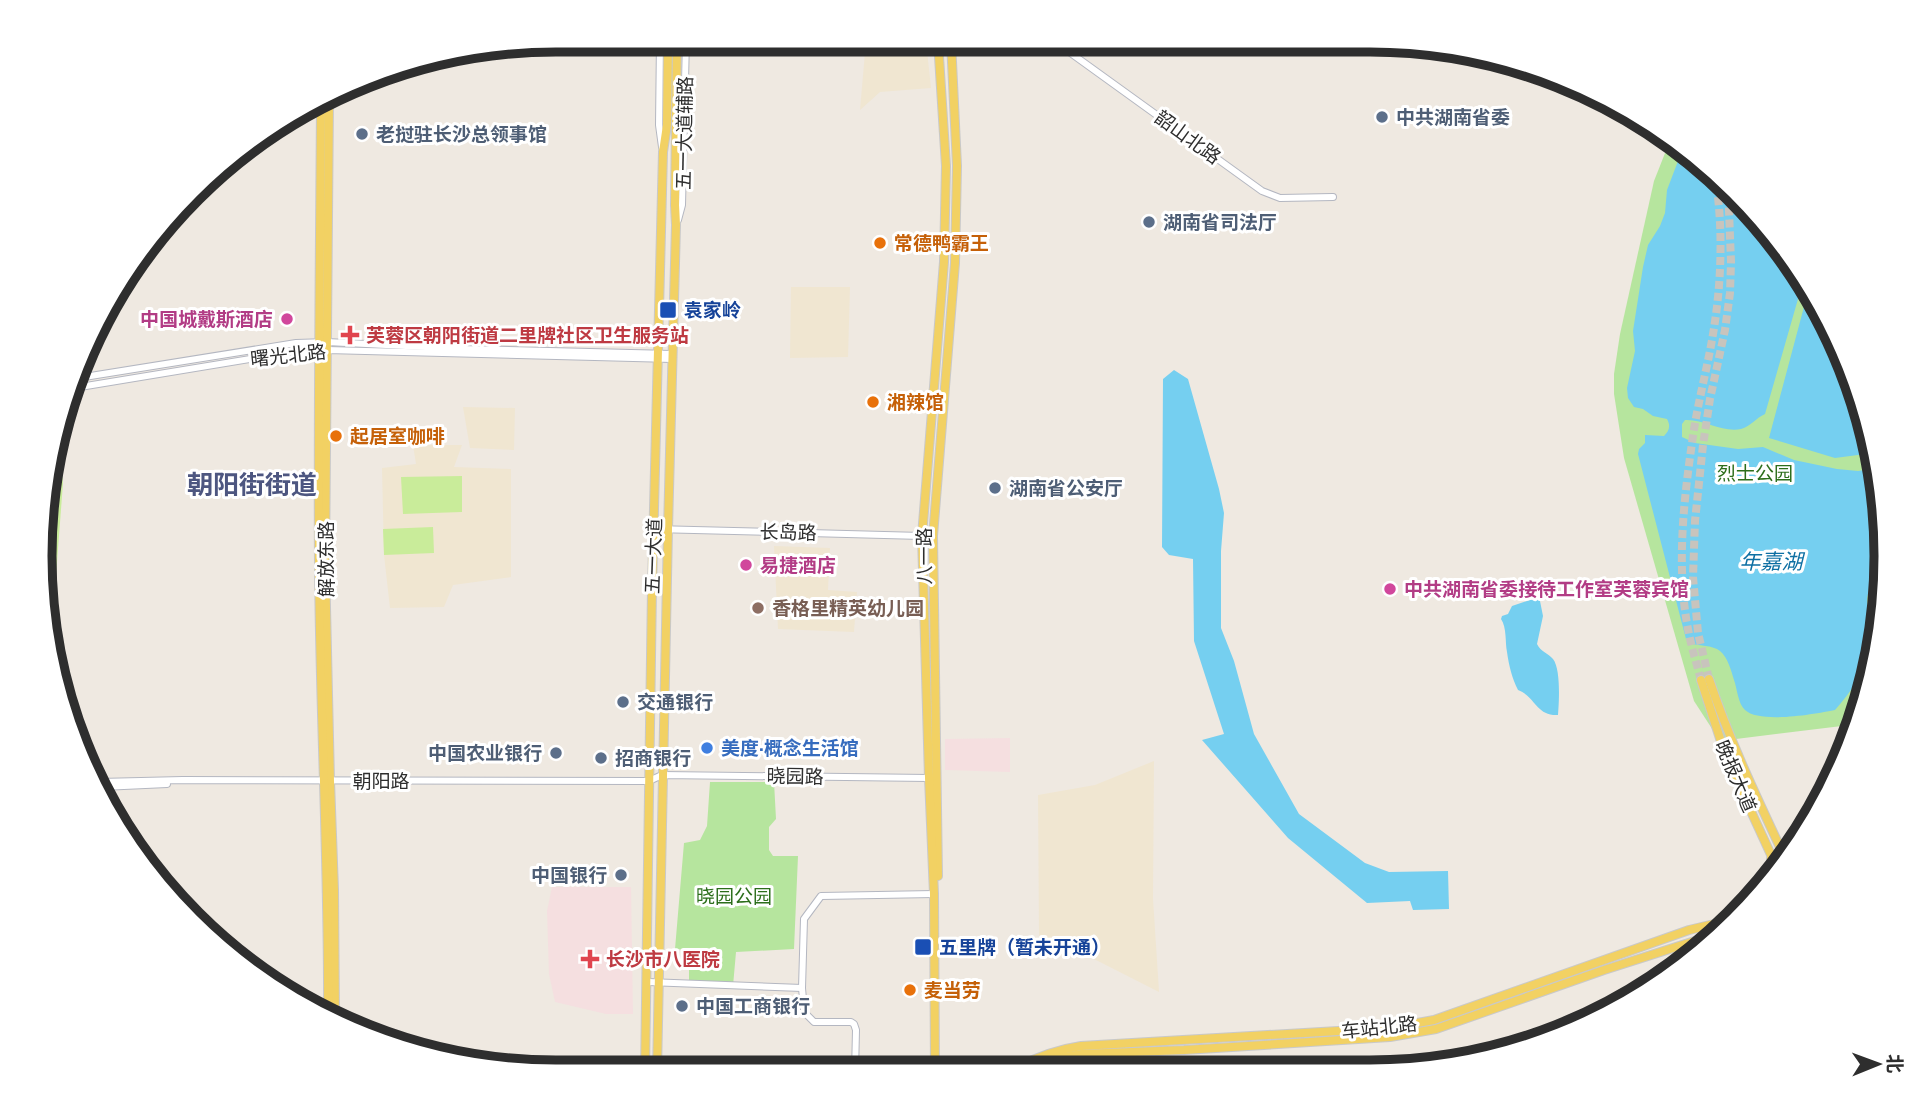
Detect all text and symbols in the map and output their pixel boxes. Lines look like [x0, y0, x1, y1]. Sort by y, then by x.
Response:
street label: 五一大道辅路 [671, 76, 697, 190]
street label: 韶山北路 [1150, 105, 1226, 169]
place label: 中共湖南省委 [1396, 105, 1510, 129]
marker: 中共湖南省委 [1374, 109, 1390, 125]
place label: 老挝驻长沙总领事馆 [376, 122, 547, 146]
marker: 老挝驻长沙总领事馆 [354, 126, 370, 142]
place label: 湖南省司法厅 [1163, 210, 1277, 234]
marker: 湖南省司法厅 [1141, 214, 1157, 230]
place label: 常德鸭霸王 [894, 231, 989, 255]
marker: 常德鸭霸王 [872, 235, 888, 251]
place label: 袁家岭 [684, 298, 741, 322]
marker: 袁家岭 [658, 300, 678, 320]
place label: 中国城戴斯酒店 [140, 307, 273, 331]
marker: 中国城戴斯酒店 [279, 311, 295, 327]
place label: 芙蓉区朝阳街道二里牌社区卫生服务站 [366, 323, 689, 347]
marker: 芙蓉区朝阳街道二里牌社区卫生服务站 [340, 325, 360, 345]
street label: 曙光北路 [249, 339, 327, 371]
place label: 湘辣馆 [887, 390, 944, 414]
marker: 湘辣馆 [865, 394, 881, 410]
place label: 起居室咖啡 [350, 424, 445, 448]
marker: 起居室咖啡 [328, 428, 344, 444]
park label: 烈士公园 [1717, 461, 1793, 485]
district label: 朝阳街街道 [187, 468, 317, 501]
place label: 湖南省公安厅 [1009, 476, 1123, 500]
marker: 湖南省公安厅 [987, 480, 1003, 496]
street label: 五一大道 [640, 518, 666, 594]
street label: 长岛路 [759, 520, 817, 544]
street label: 解放东路 [314, 521, 338, 597]
street label: 八一路 [912, 527, 936, 585]
water label: 年嘉湖 [1740, 548, 1805, 574]
place label: 易捷酒店 [760, 553, 836, 577]
marker: 易捷酒店 [738, 557, 754, 573]
place label: 中共湖南省委接待工作室芙蓉宾馆 [1404, 577, 1689, 601]
marker: 中共湖南省委接待工作室芙蓉宾馆 [1382, 581, 1398, 597]
place label: 香格里精英幼儿园 [772, 596, 924, 620]
marker: 香格里精英幼儿园 [750, 600, 766, 616]
place label: 交通银行 [637, 690, 713, 714]
marker: 交通银行 [615, 694, 631, 710]
place label: 美度·概念生活馆 [721, 736, 859, 760]
street label: 晚报大道 [1710, 736, 1762, 816]
marker: 美度·概念生活馆 [699, 740, 715, 756]
place label: 中国农业银行 [428, 741, 542, 765]
marker: 中国农业银行 [548, 745, 564, 761]
place label: 招商银行 [615, 746, 691, 770]
marker: 招商银行 [593, 750, 609, 766]
street label: 晓园路 [766, 764, 824, 788]
street label: 朝阳路 [352, 769, 410, 793]
place label: 中国银行 [531, 863, 607, 887]
marker: 中国银行 [613, 867, 629, 883]
park label: 晓园公园 [696, 884, 772, 908]
place label: 五里牌（暂未开通） [939, 935, 1110, 959]
marker: 五里牌（暂未开通） [913, 937, 933, 957]
place label: 长沙市八医院 [606, 947, 720, 971]
marker: 长沙市八医院 [580, 949, 600, 969]
place label: 麦当劳 [924, 978, 981, 1002]
marker: 麦当劳 [902, 982, 918, 998]
place label: 中国工商银行 [696, 994, 810, 1018]
marker: 中国工商银行 [674, 998, 690, 1014]
street label: 车站北路 [1340, 1011, 1418, 1043]
north arrow [1843, 1029, 1913, 1099]
text: 北 [1883, 1054, 1907, 1073]

